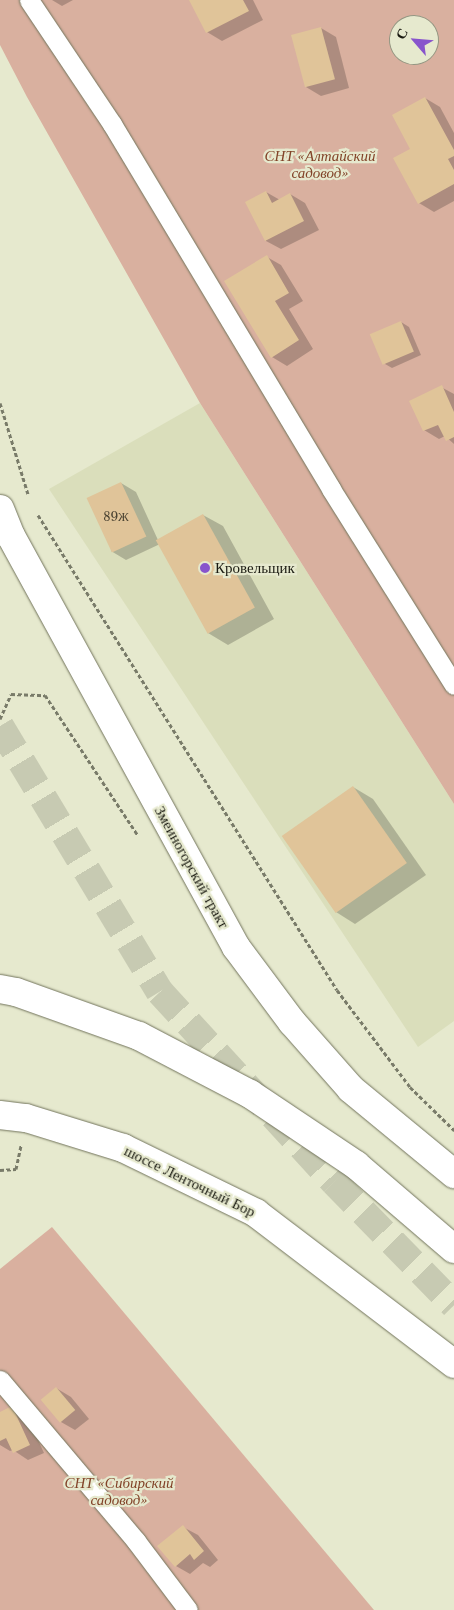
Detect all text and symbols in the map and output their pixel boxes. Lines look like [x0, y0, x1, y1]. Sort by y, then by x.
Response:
north arrow [389, 15, 439, 65]
text: С [391, 25, 412, 42]
park label: СНТ «Алтайский садовод» [265, 146, 375, 181]
house number: 89Ж [103, 510, 129, 524]
place label: Кровельщик [215, 559, 295, 577]
marker: Кровельщик [199, 562, 211, 574]
street label: Змеиногорский тракт [151, 803, 233, 931]
street label: шоссе Ленточный Бор [121, 1141, 259, 1221]
park label: СНТ «Сибирский садовод» [64, 1473, 174, 1508]

